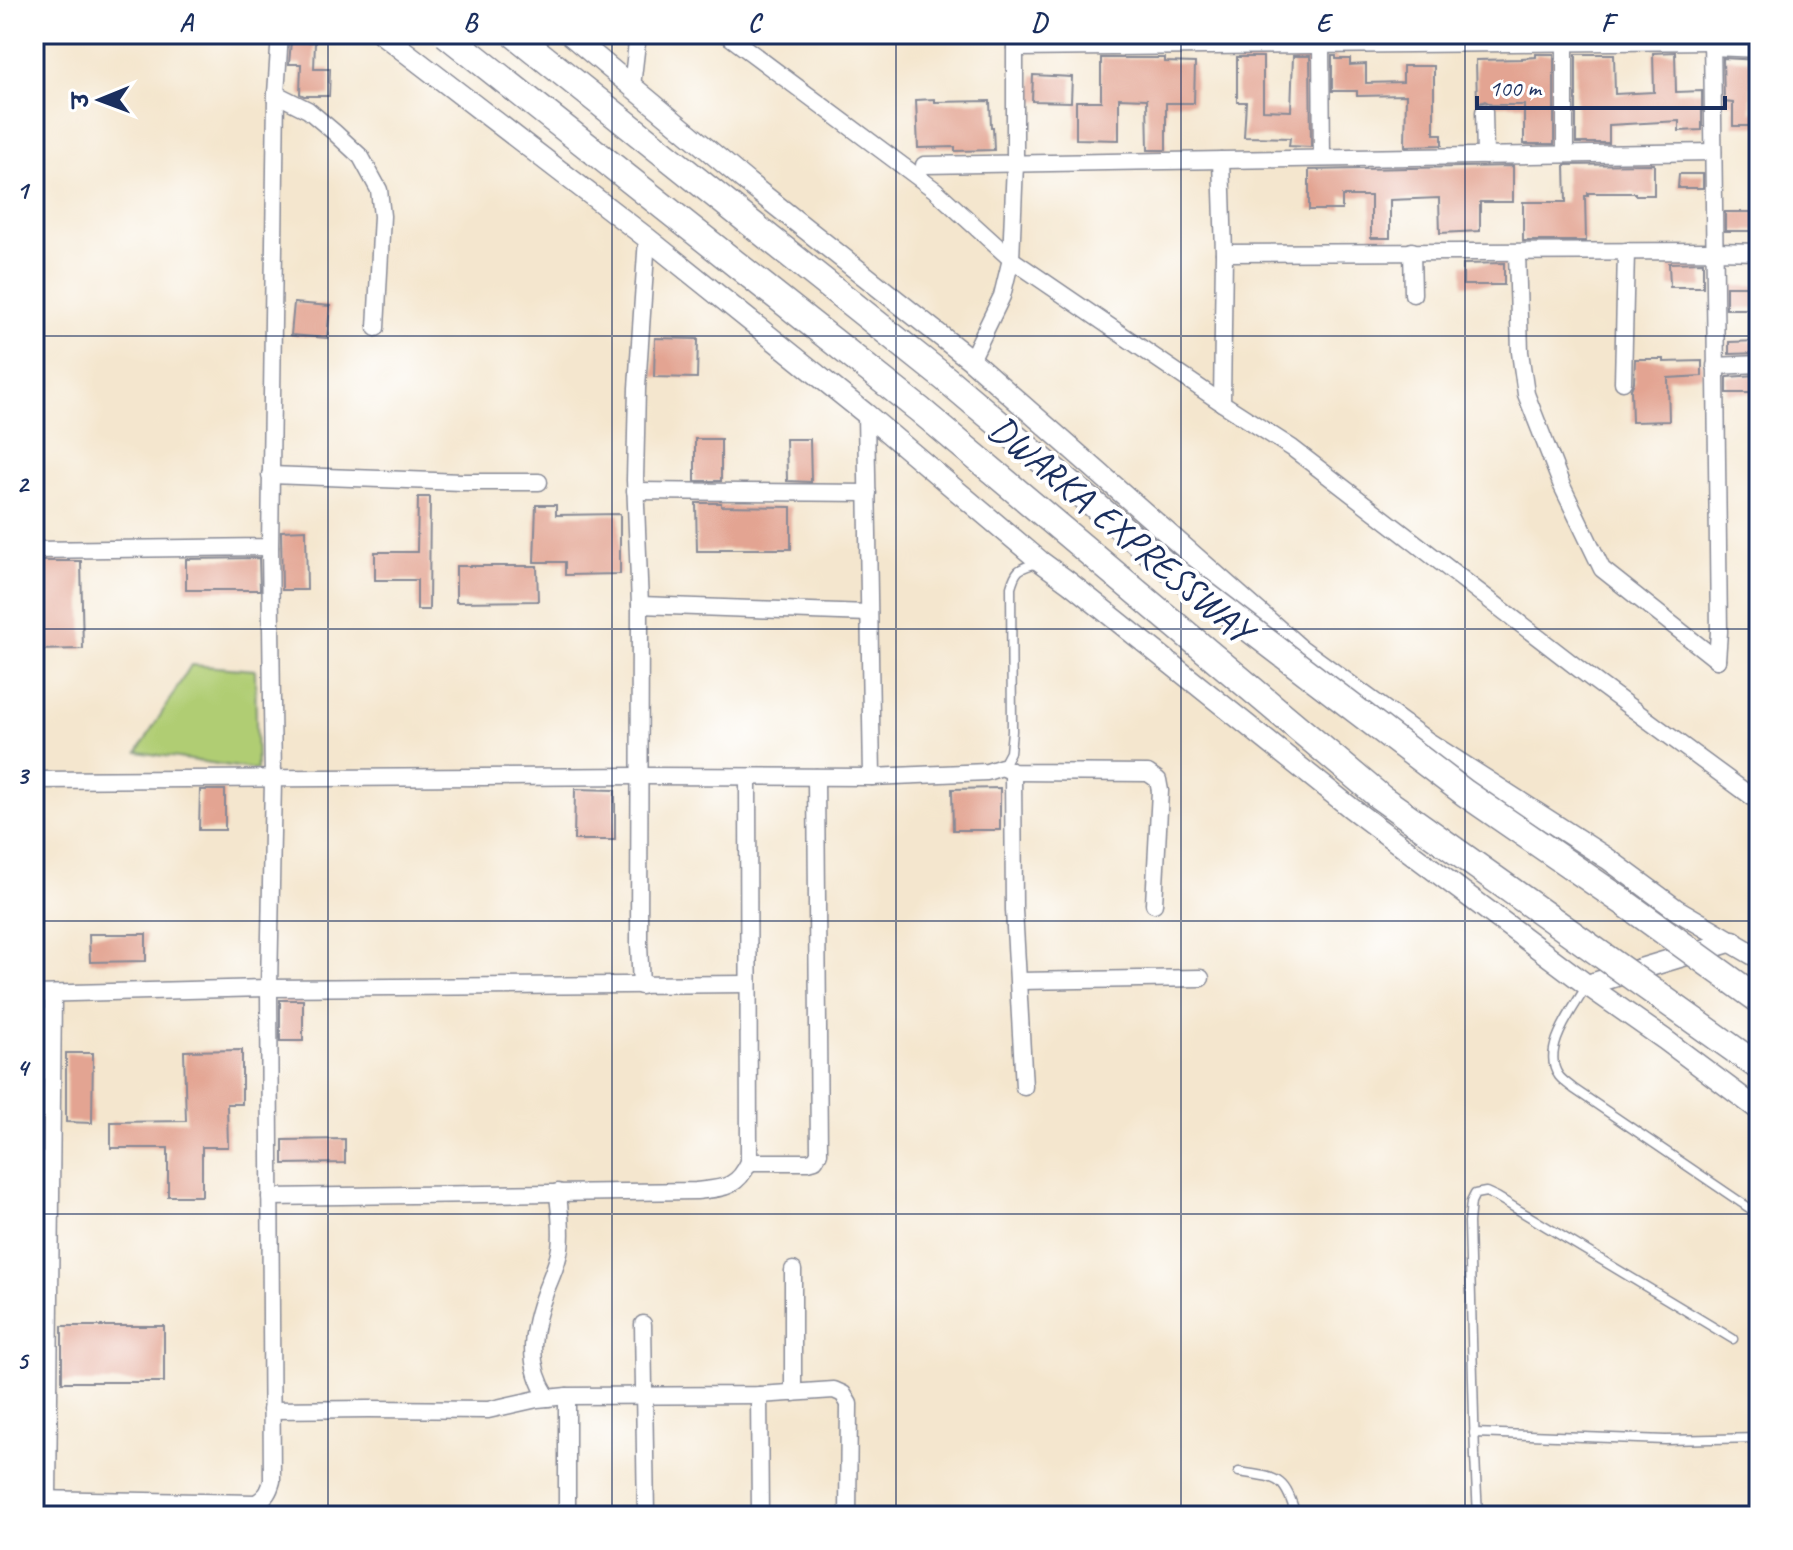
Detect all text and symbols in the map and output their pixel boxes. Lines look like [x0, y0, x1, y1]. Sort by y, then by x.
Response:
text: A [179, 6, 194, 39]
text: B [463, 6, 479, 39]
text: C [748, 6, 764, 39]
text: D [1031, 6, 1049, 39]
text: E [1316, 6, 1334, 39]
text: F [1601, 6, 1619, 39]
north arrow [60, 60, 140, 140]
scale bar [1477, 60, 1725, 110]
text: 100 m [1489, 73, 1543, 103]
text: उ [67, 90, 95, 110]
text: 1 [16, 174, 31, 207]
street label: DWARKA EXPRESSWAY [979, 405, 1267, 657]
text: 2 [16, 467, 30, 500]
text: 3 [16, 759, 30, 792]
text: 4 [16, 1051, 31, 1084]
text: 5 [16, 1344, 30, 1377]

